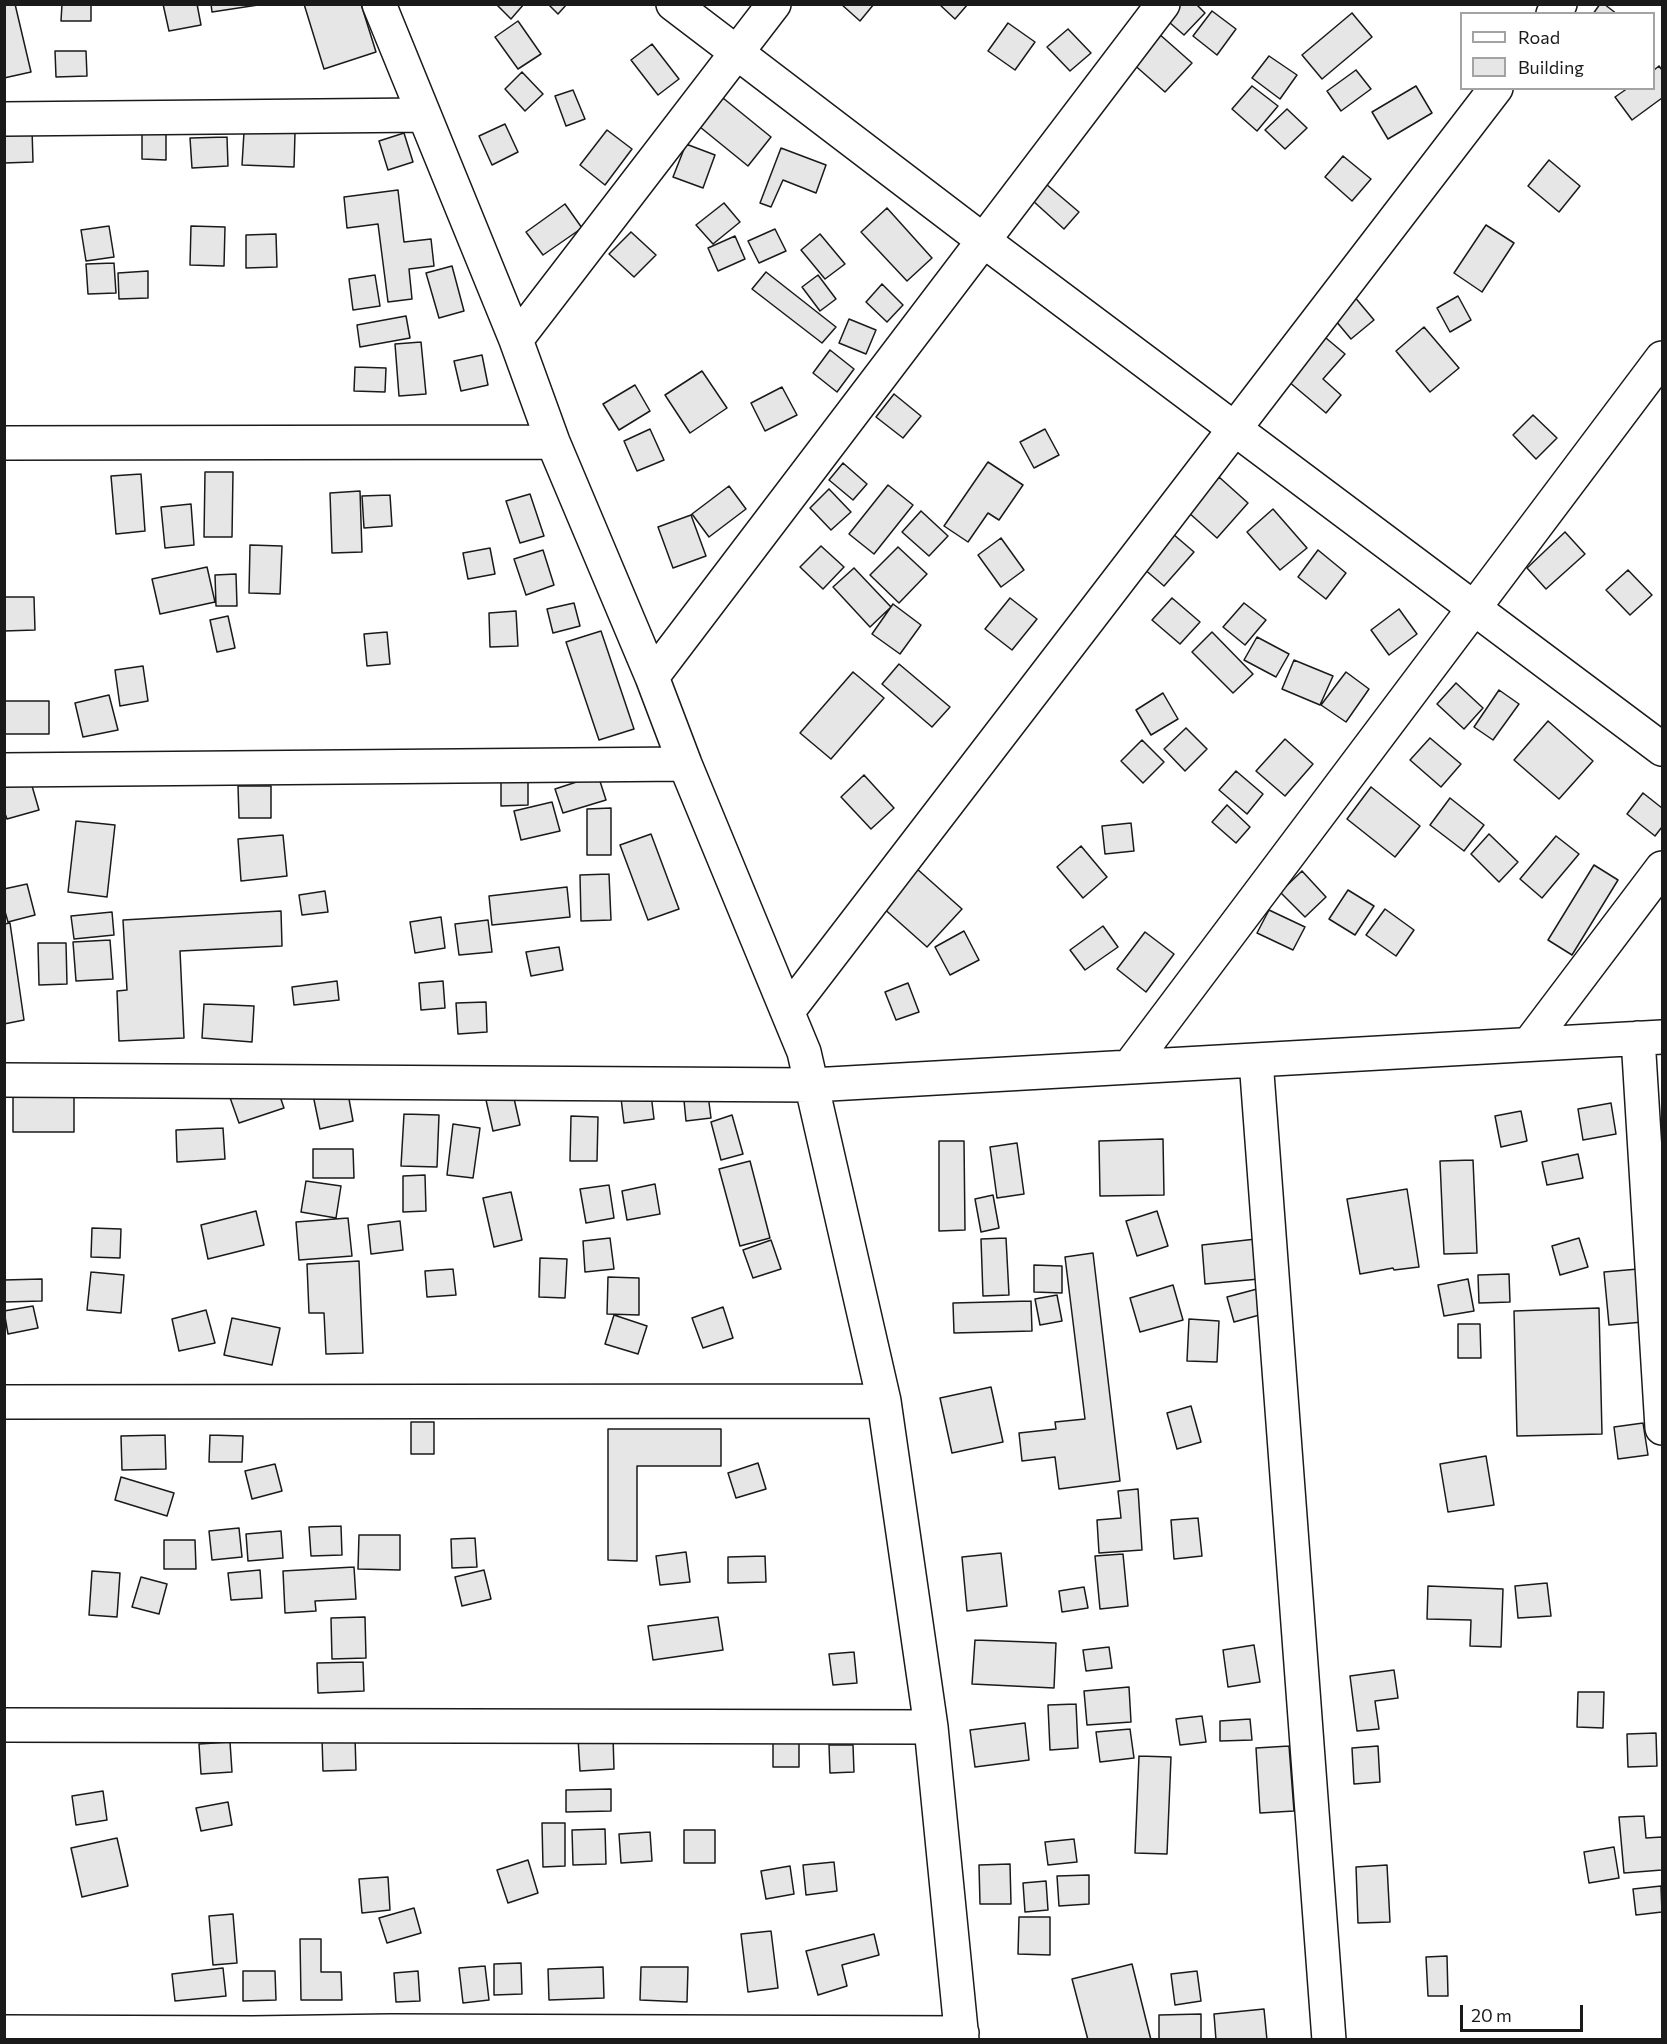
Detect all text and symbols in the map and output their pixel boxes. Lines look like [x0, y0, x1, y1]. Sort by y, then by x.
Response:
legend [1460, 12, 1655, 90]
text: Road [1518, 26, 1560, 48]
text: Building [1518, 56, 1584, 78]
scale bar [1463, 1993, 1586, 2031]
text: 20 m [1471, 2004, 1512, 2026]

